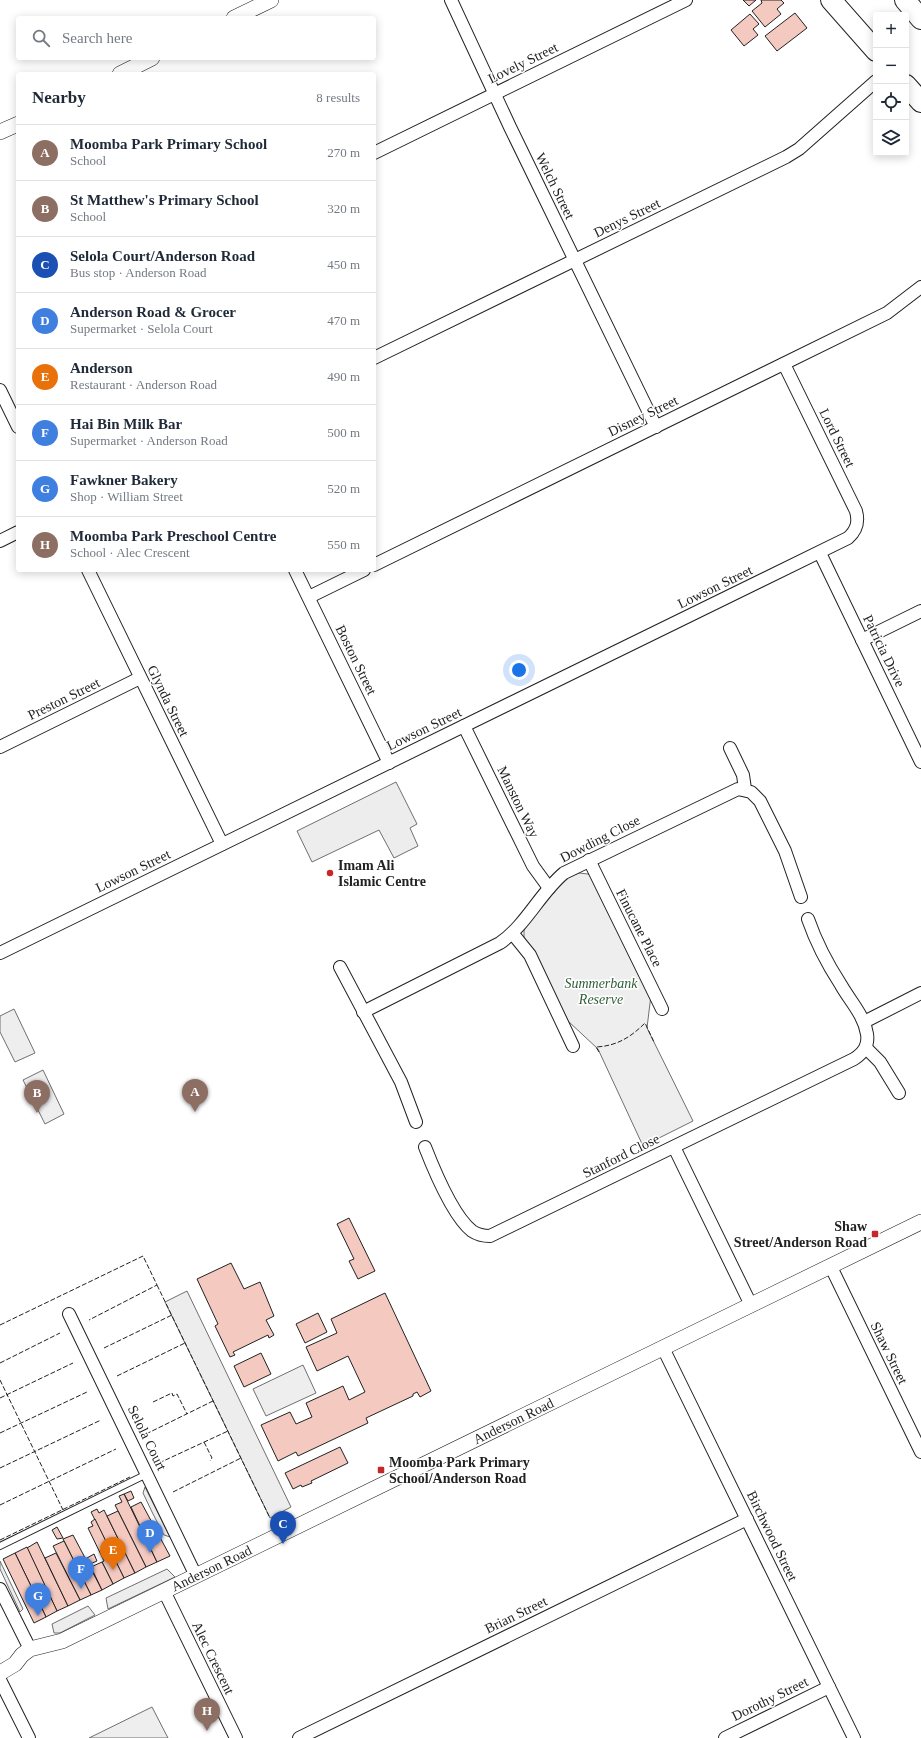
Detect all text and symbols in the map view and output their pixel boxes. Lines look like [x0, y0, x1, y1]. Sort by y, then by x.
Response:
map controls [873, 12, 909, 156]
button: + [873, 12, 909, 48]
search box [16, 16, 376, 60]
icon: search [30, 27, 52, 49]
text: Search here [62, 30, 132, 46]
street label: Lovely Street [486, 40, 560, 86]
button: − [873, 48, 909, 84]
button: locate [873, 84, 909, 120]
text: Nearby [32, 88, 86, 107]
text: 8 results [316, 90, 360, 105]
button: layers [873, 120, 909, 156]
text: Moomba Park Primary School [70, 136, 267, 152]
text: A [40, 145, 50, 160]
text: 270 m [327, 145, 360, 160]
street label: Welch Street [533, 151, 577, 222]
text: School [70, 153, 106, 168]
text: St Matthew's Primary School [70, 192, 259, 208]
street label: Denys Street [591, 195, 663, 241]
text: B [41, 201, 49, 216]
text: 320 m [327, 201, 360, 216]
text: School [70, 209, 106, 224]
text: Selola Court/Anderson Road [70, 248, 255, 264]
text: C [40, 257, 50, 272]
text: 450 m [327, 257, 360, 272]
text: Bus stop · Anderson Road [70, 265, 207, 280]
text: Anderson Road & Grocer [70, 304, 236, 320]
text: D [40, 313, 50, 328]
text: 470 m [327, 313, 360, 328]
text: Supermarket · Selola Court [70, 321, 213, 336]
text: Anderson [70, 360, 133, 376]
text: E [41, 369, 49, 384]
text: 490 m [327, 369, 360, 384]
text: Restaurant · Anderson Road [70, 377, 217, 392]
street label: Disney Street [606, 393, 680, 439]
street label: Lord Street [816, 406, 858, 470]
text: Hai Bin Milk Bar [70, 416, 182, 432]
text: F [41, 425, 49, 440]
text: 500 m [327, 425, 360, 440]
text: Supermarket · Anderson Road [70, 433, 228, 448]
text: Fawkner Bakery [70, 472, 178, 488]
text: G [40, 481, 50, 496]
text: 520 m [327, 481, 360, 496]
text: Shop · William Street [70, 489, 183, 504]
text: Moomba Park Preschool Centre [70, 528, 277, 544]
text: H [40, 537, 50, 552]
text: 550 m [327, 537, 360, 552]
text: School · Alec Crescent [70, 545, 190, 560]
street label: Lowson Street [675, 562, 755, 612]
street label: Patricia Drive [860, 613, 908, 689]
street label: Boston Street [333, 623, 379, 697]
your location [509, 660, 529, 680]
street label: Glynda Street [144, 663, 192, 739]
street label: Preston Street [26, 675, 103, 723]
street label: Lowson Street [384, 704, 464, 754]
street label: Manston Way [494, 764, 542, 840]
street label: Dowding Close [558, 812, 642, 866]
street label: Lowson Street [93, 846, 173, 896]
place label: Imam Ali Islamic Centre [338, 858, 426, 889]
marker: Imam Ali Islamic Centre [325, 868, 335, 878]
street label: Finucane Place [613, 887, 665, 969]
park label: Summerbank Reserve [564, 976, 638, 1007]
pin: A [182, 1079, 208, 1112]
pin: B [24, 1080, 50, 1113]
street label: Stanford Close [580, 1131, 662, 1181]
place label: Shaw Street/Anderson Road [734, 1219, 868, 1250]
marker: Shaw Street/Anderson Road [870, 1229, 880, 1239]
street label: Shaw Street [868, 1319, 911, 1387]
street label: Anderson Road [471, 1395, 556, 1447]
street label: Selola Court [125, 1403, 169, 1473]
place label: Moomba Park Primary School/Anderson Road [389, 1455, 530, 1486]
marker: Moomba Park Primary School/Anderson Road [376, 1465, 386, 1475]
street label: Birchwood Street [744, 1489, 800, 1584]
pin: C [270, 1511, 296, 1544]
pin: D [137, 1520, 163, 1553]
pin: E [100, 1537, 126, 1570]
street label: Anderson Road [169, 1542, 254, 1594]
pin: F [68, 1556, 94, 1589]
pin: G [25, 1583, 51, 1616]
street label: Brian Street [482, 1593, 550, 1636]
street label: Alec Crescent [189, 1619, 237, 1697]
street label: Dorothy Street [729, 1674, 811, 1724]
pin: H [194, 1698, 220, 1731]

